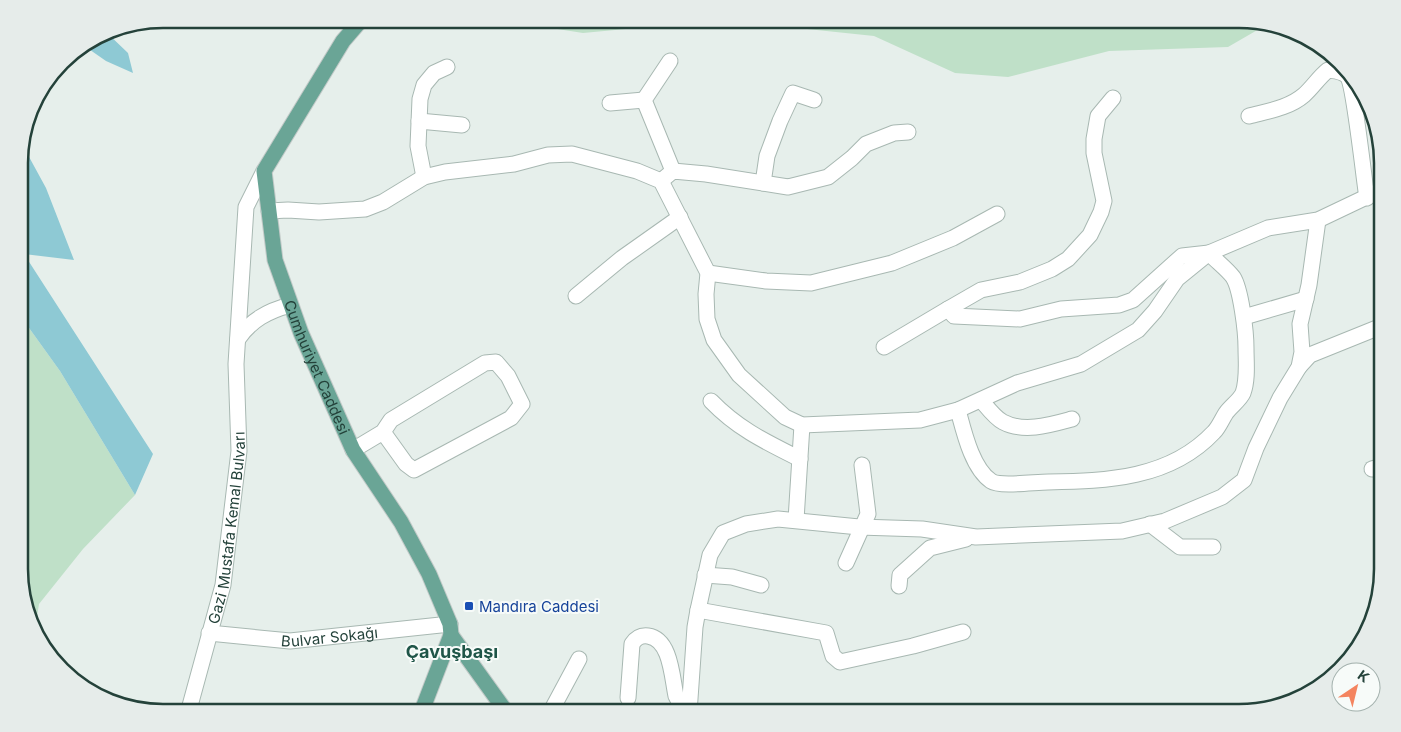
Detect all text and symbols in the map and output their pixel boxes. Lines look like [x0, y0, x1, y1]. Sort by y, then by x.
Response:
street label: Cumhuriyet Caddesi [280, 297, 354, 437]
street label: Gazi Mustafa Kemal Bulvarı [203, 431, 249, 626]
place label: Mandıra Caddesi [479, 597, 599, 616]
marker: Mandıra Caddesi [463, 600, 475, 612]
street label: Bulvar Sokağı [280, 622, 379, 651]
district label: Çavuşbaşı [406, 641, 498, 662]
north arrow [1331, 662, 1381, 712]
text: K [1355, 666, 1373, 686]

